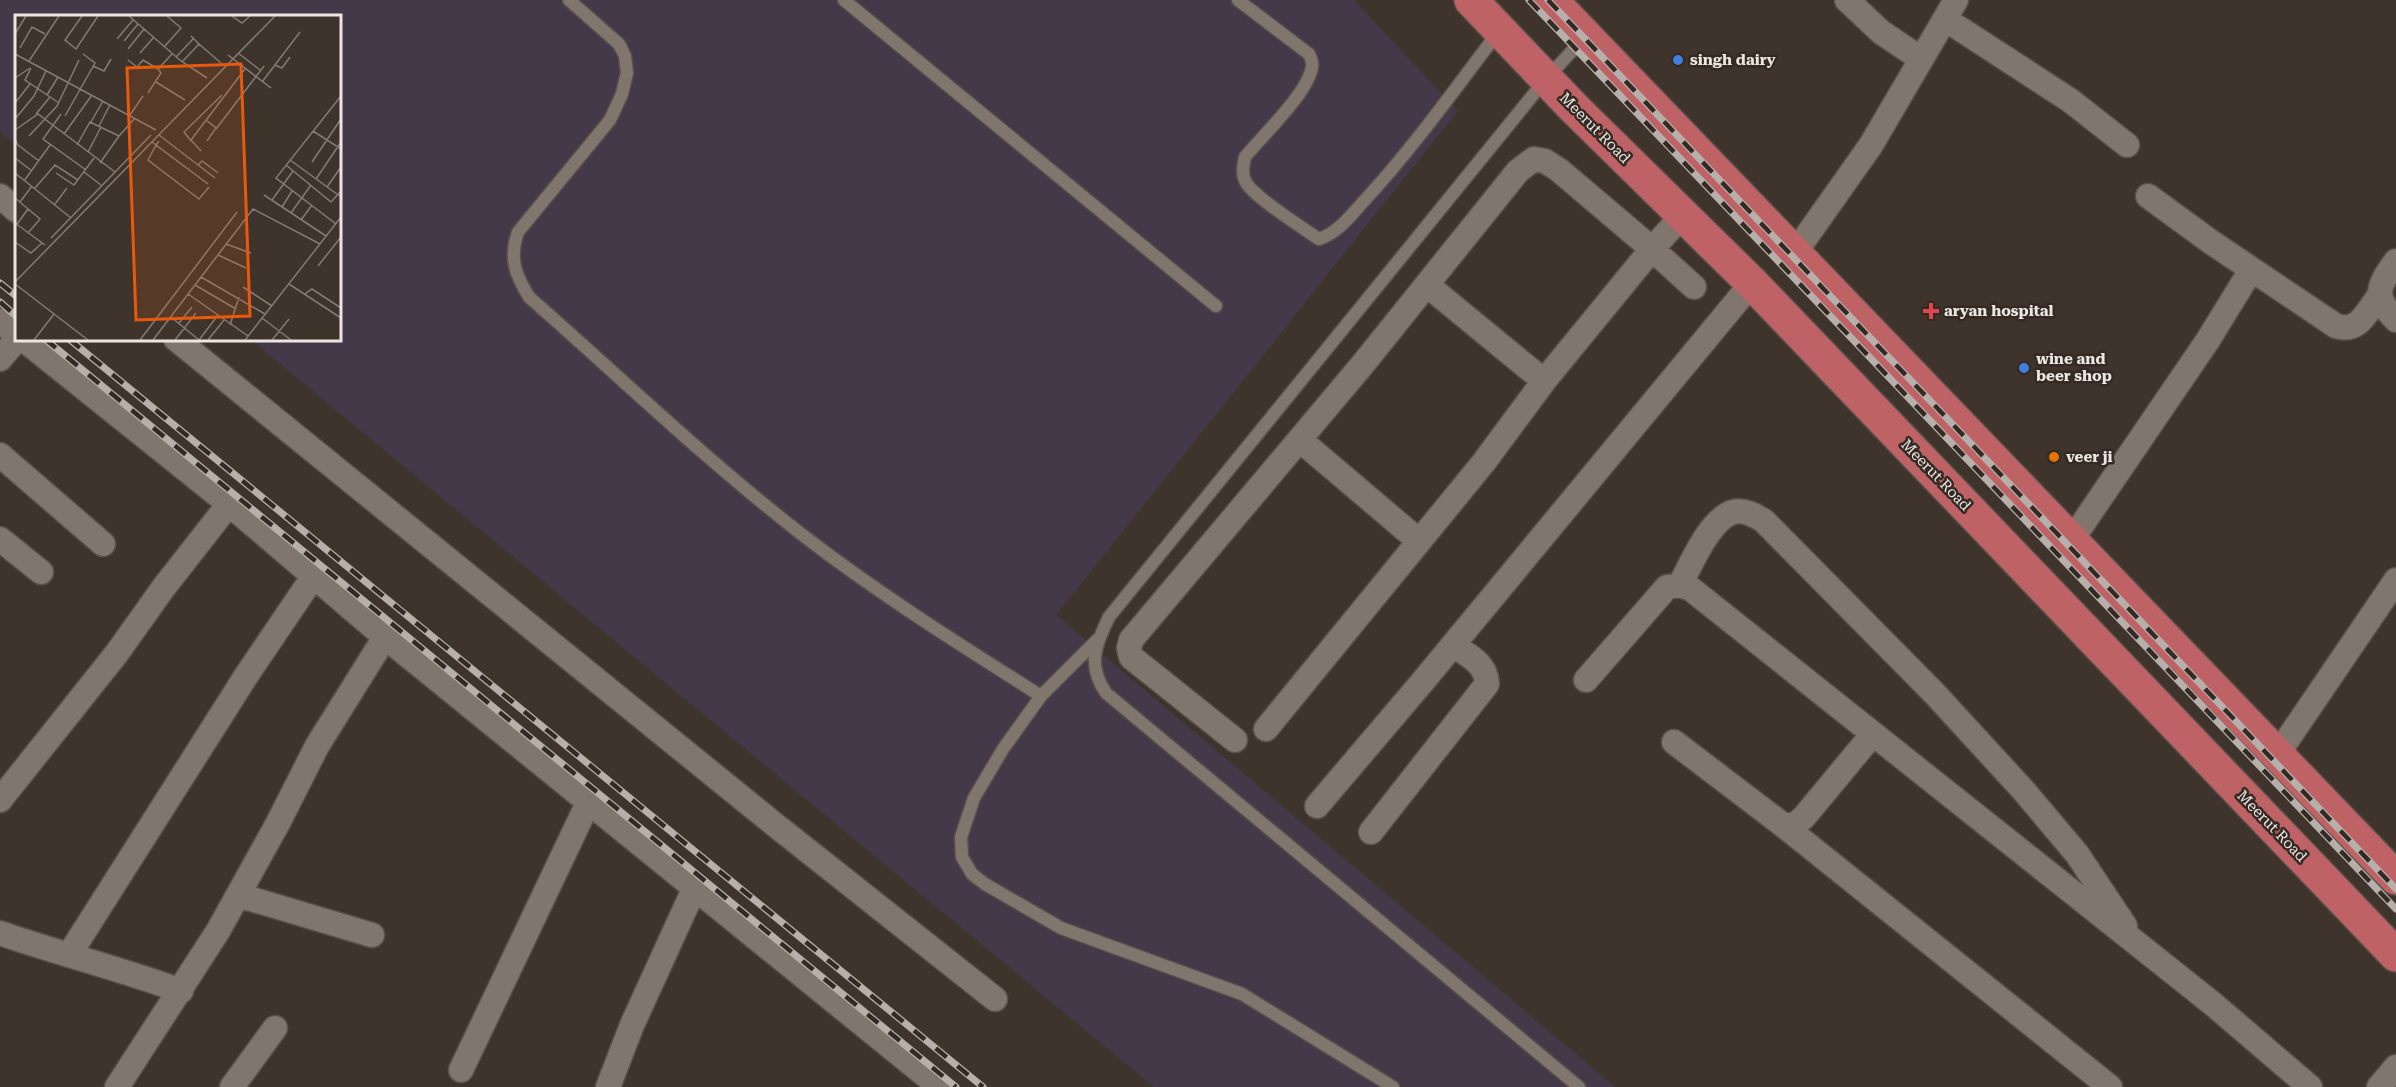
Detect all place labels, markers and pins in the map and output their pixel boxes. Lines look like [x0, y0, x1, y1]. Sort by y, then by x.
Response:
place label: singh dairy [1690, 51, 1776, 69]
marker: singh dairy [1671, 53, 1685, 67]
marker: aryan hospital [1922, 302, 1940, 320]
place label: aryan hospital [1944, 302, 2054, 320]
place label: wine and beer shop [2036, 350, 2112, 385]
marker: wine and beer shop [2017, 361, 2031, 375]
place label: veer ji [2066, 448, 2113, 466]
marker: veer ji [2047, 450, 2061, 464]

